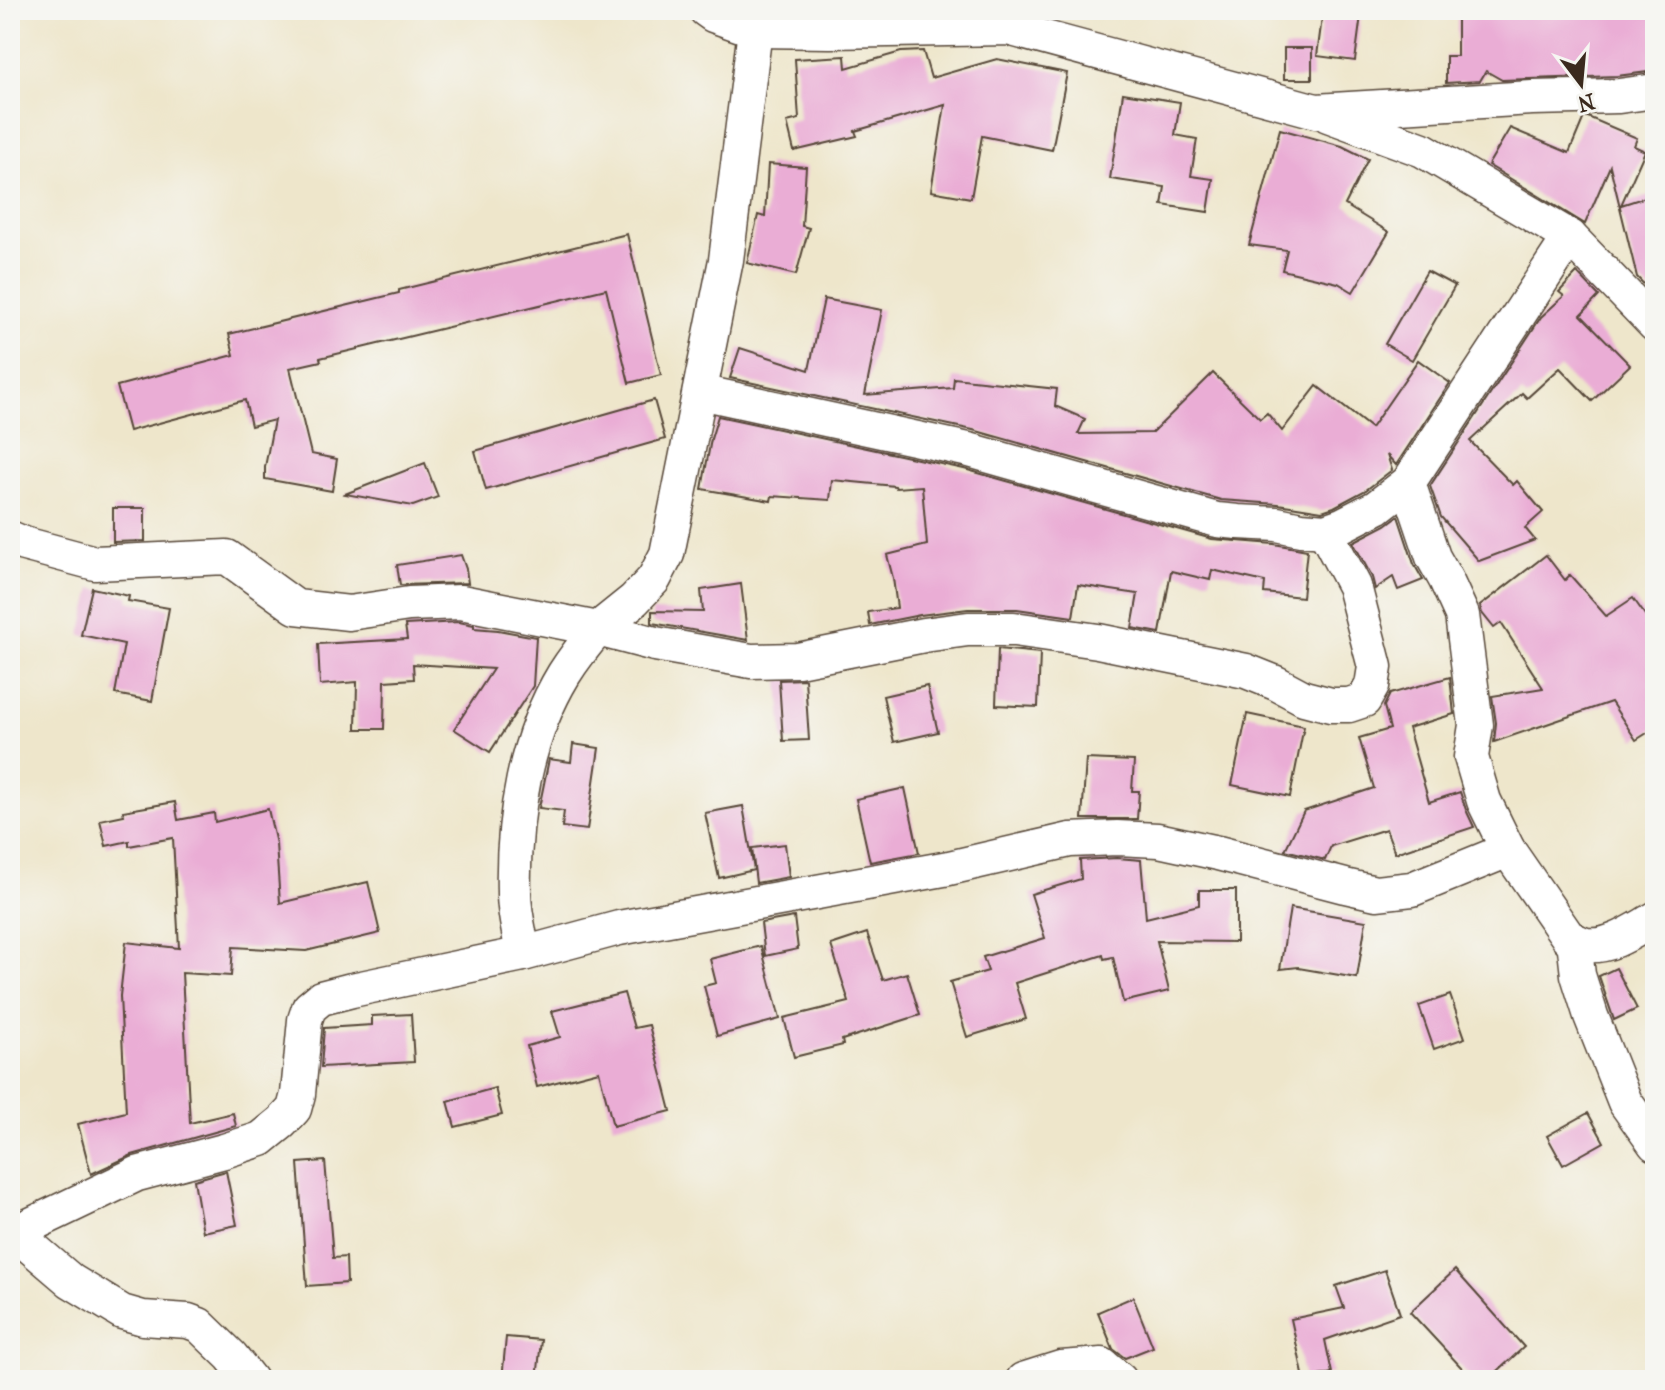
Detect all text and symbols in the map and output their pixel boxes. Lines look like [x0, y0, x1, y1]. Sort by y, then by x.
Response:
north arrow [1541, 44, 1621, 124]
text: N [1574, 87, 1598, 117]

